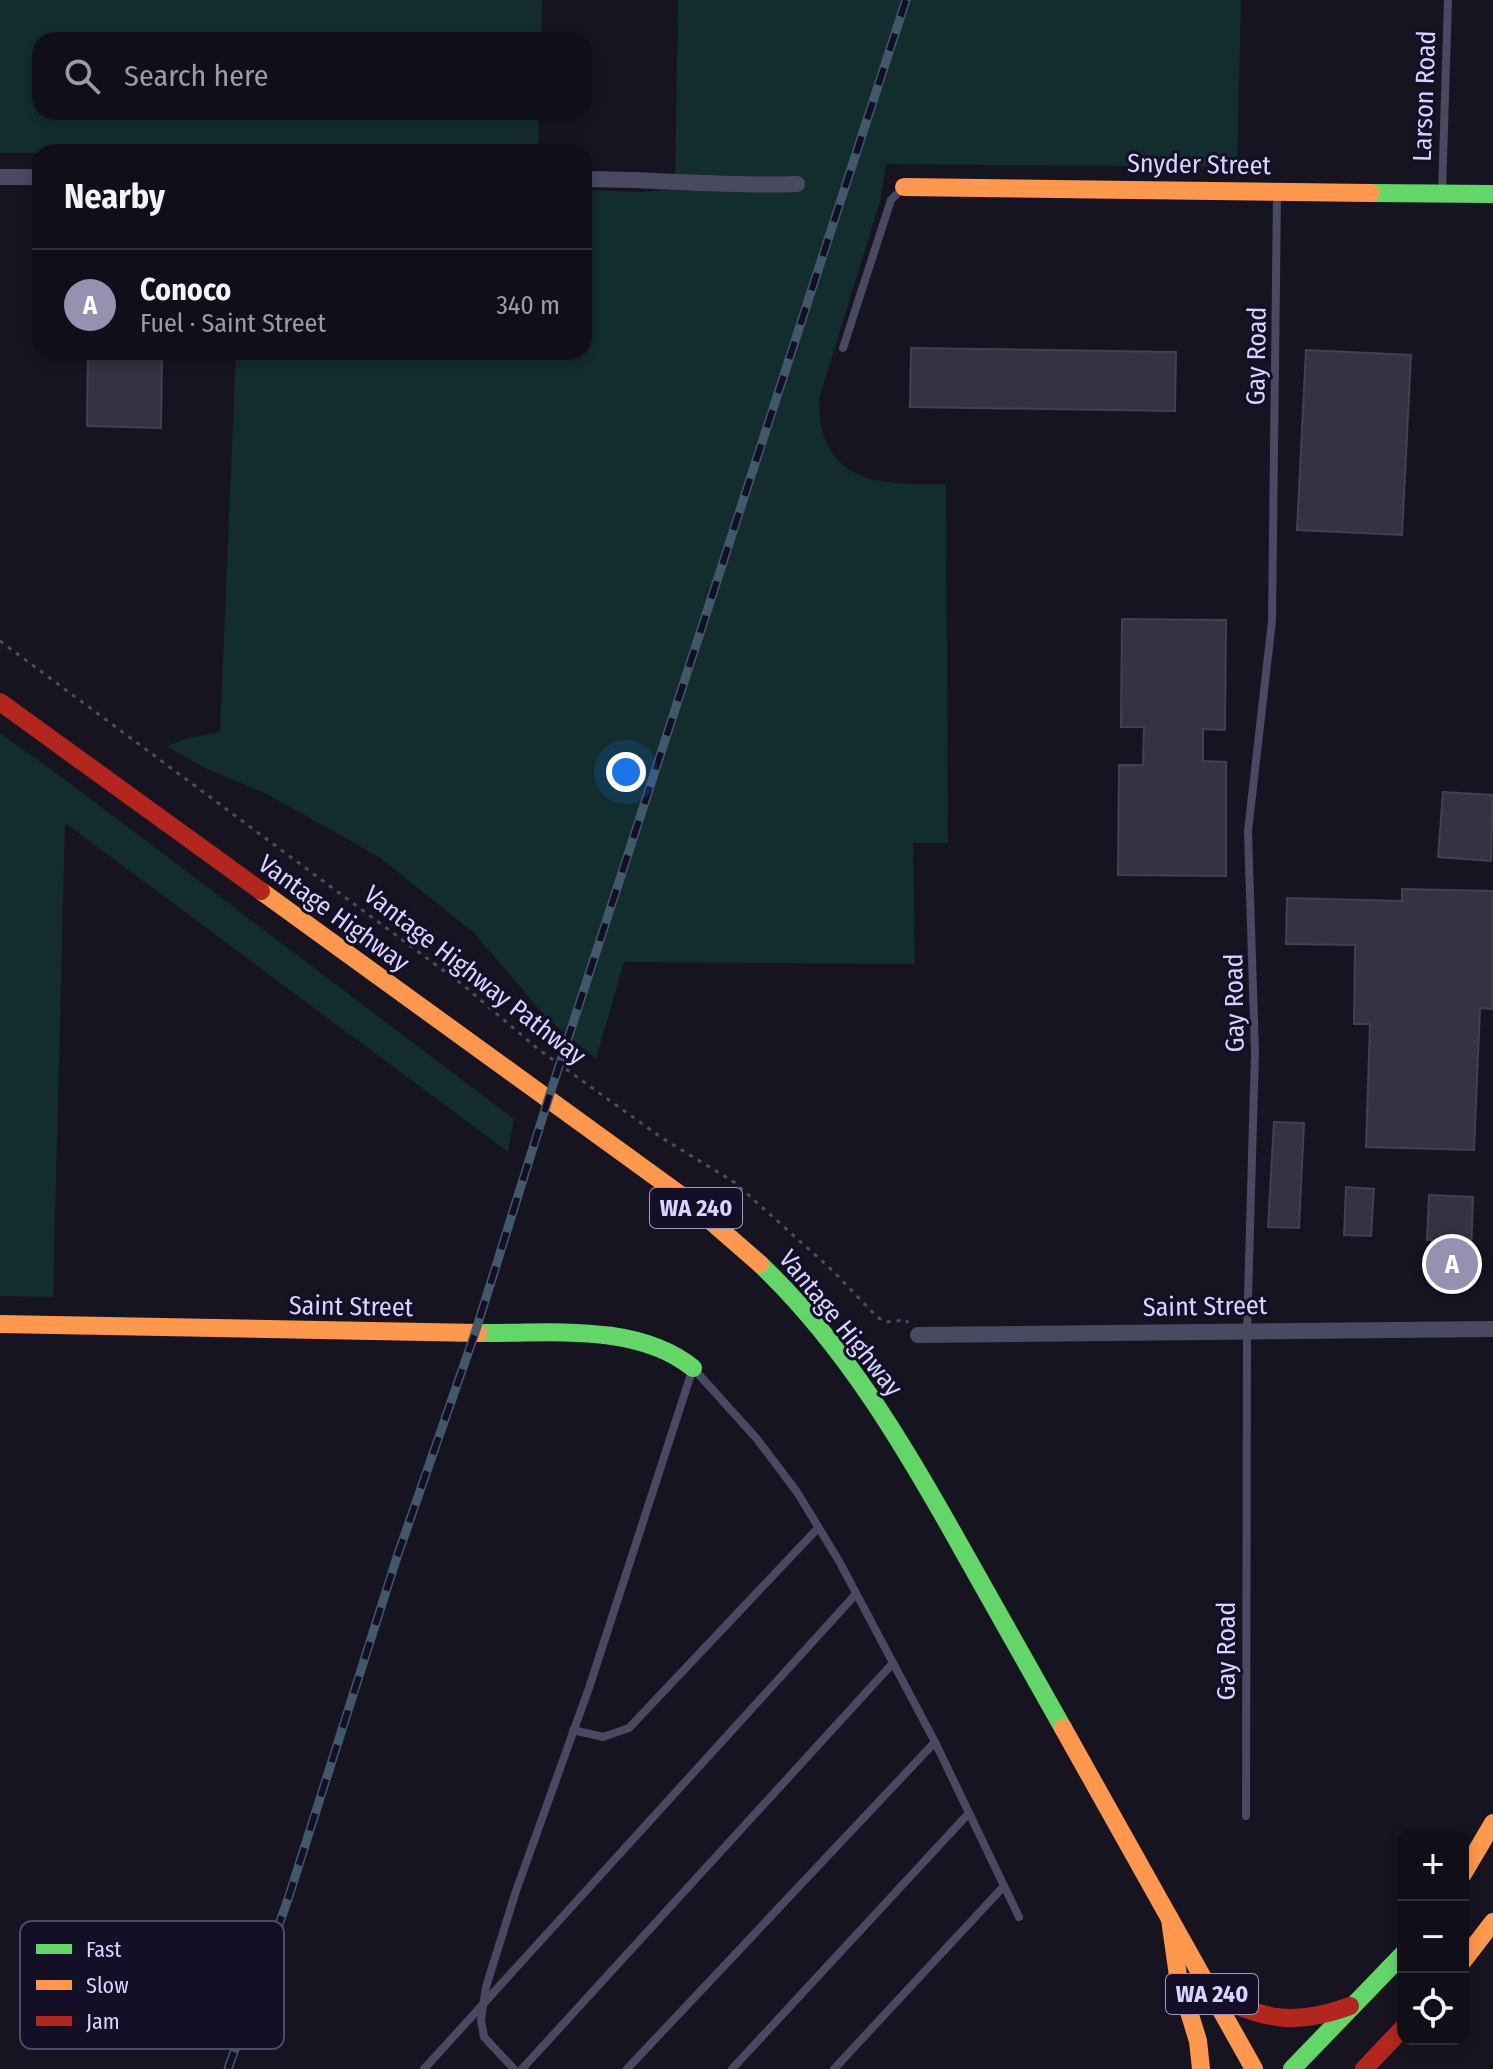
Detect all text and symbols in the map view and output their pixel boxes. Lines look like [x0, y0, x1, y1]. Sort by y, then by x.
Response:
street label: Larson Road [1407, 30, 1442, 162]
search box [32, 32, 592, 120]
icon: search [60, 54, 104, 98]
text: Search here [124, 58, 269, 94]
street label: Snyder Street [1127, 148, 1272, 181]
text: Nearby [64, 176, 165, 217]
text: Conoco [140, 272, 231, 308]
text: A [83, 290, 97, 321]
text: 340 m [496, 290, 560, 321]
street label: Gay Road [1240, 306, 1273, 406]
text: Fuel · Saint Street [140, 308, 326, 339]
your location [606, 752, 646, 792]
street label: Vantage Highway [252, 848, 416, 979]
street label: Vantage Highway Pathway [358, 879, 592, 1072]
street label: Gay Road [1218, 953, 1251, 1053]
road number: WA 240 [650, 1188, 742, 1228]
pin: A [1426, 1234, 1478, 1294]
street label: Vantage Highway [772, 1244, 909, 1403]
street label: Saint Street [289, 1290, 414, 1323]
street label: Saint Street [1143, 1290, 1268, 1323]
street label: Gay Road [1211, 1602, 1242, 1700]
map controls [1397, 1829, 1469, 2045]
button: + [1397, 1829, 1469, 1901]
button: − [1397, 1901, 1469, 1973]
legend [20, 1921, 284, 2049]
text: Fast [86, 1936, 122, 1963]
text: Slow [86, 1972, 129, 1999]
button: locate [1397, 1973, 1469, 2045]
road number: WA 240 [1166, 1974, 1258, 2014]
text: Jam [86, 2008, 120, 2035]

